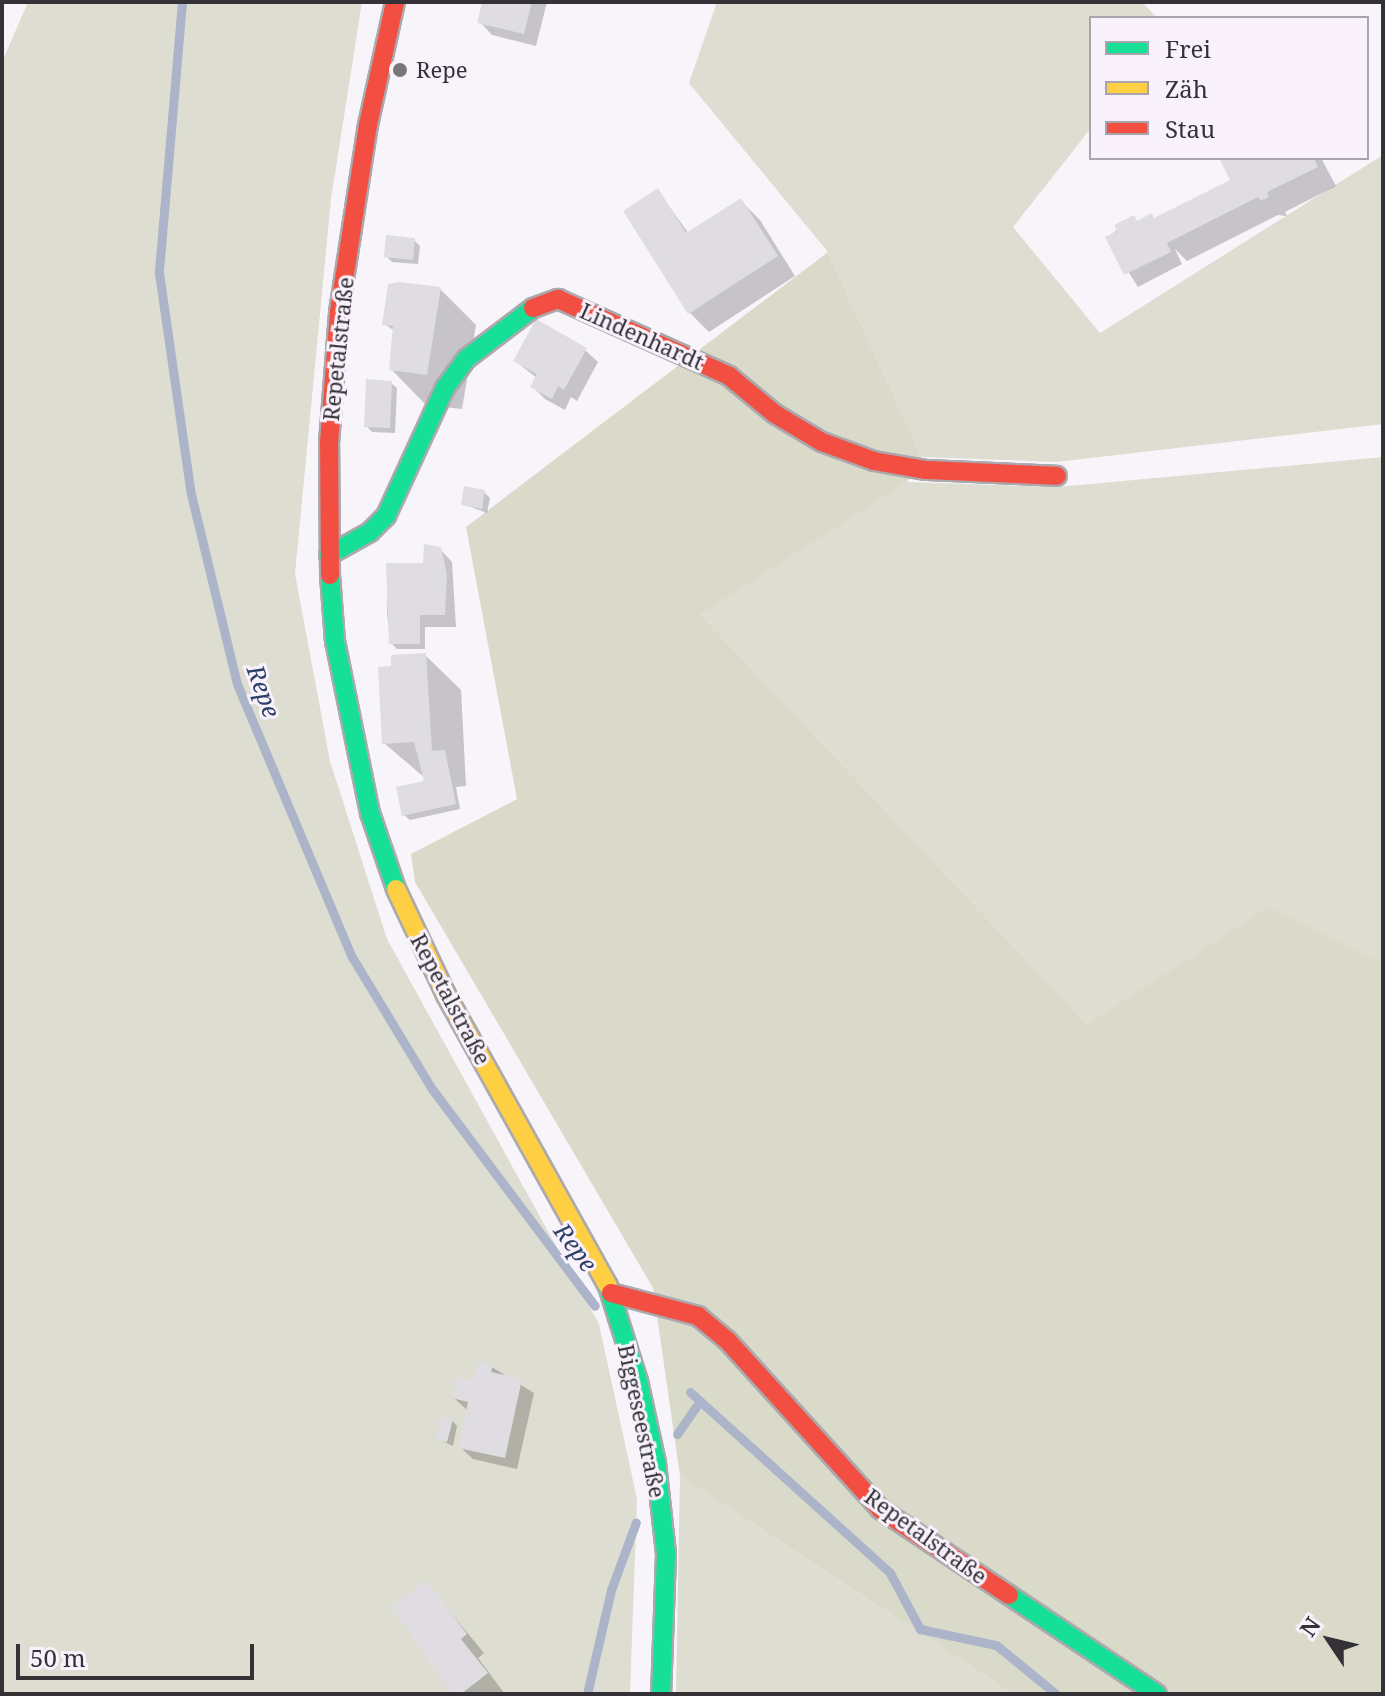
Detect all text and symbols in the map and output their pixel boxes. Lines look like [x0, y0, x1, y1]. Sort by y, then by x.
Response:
legend [1089, 16, 1369, 160]
text: Frei [1165, 32, 1211, 65]
place label: Repe [416, 57, 467, 83]
marker: Repe [391, 61, 409, 79]
text: Zäh [1165, 72, 1208, 105]
text: Stau [1165, 112, 1215, 145]
street label: Repetalstraße [317, 276, 359, 422]
street label: Lindenhardt [576, 297, 708, 375]
water label: Repe [241, 661, 287, 721]
street label: Repetalstraße [405, 929, 497, 1069]
water label: Repe [548, 1217, 604, 1277]
street label: Biggeseestraße [613, 1342, 671, 1500]
street label: Repetalstraße [860, 1483, 992, 1589]
north arrow [1289, 1600, 1369, 1680]
text: N [1292, 1611, 1327, 1642]
scale bar [20, 1628, 258, 1678]
text: 50 m [30, 1641, 86, 1674]

